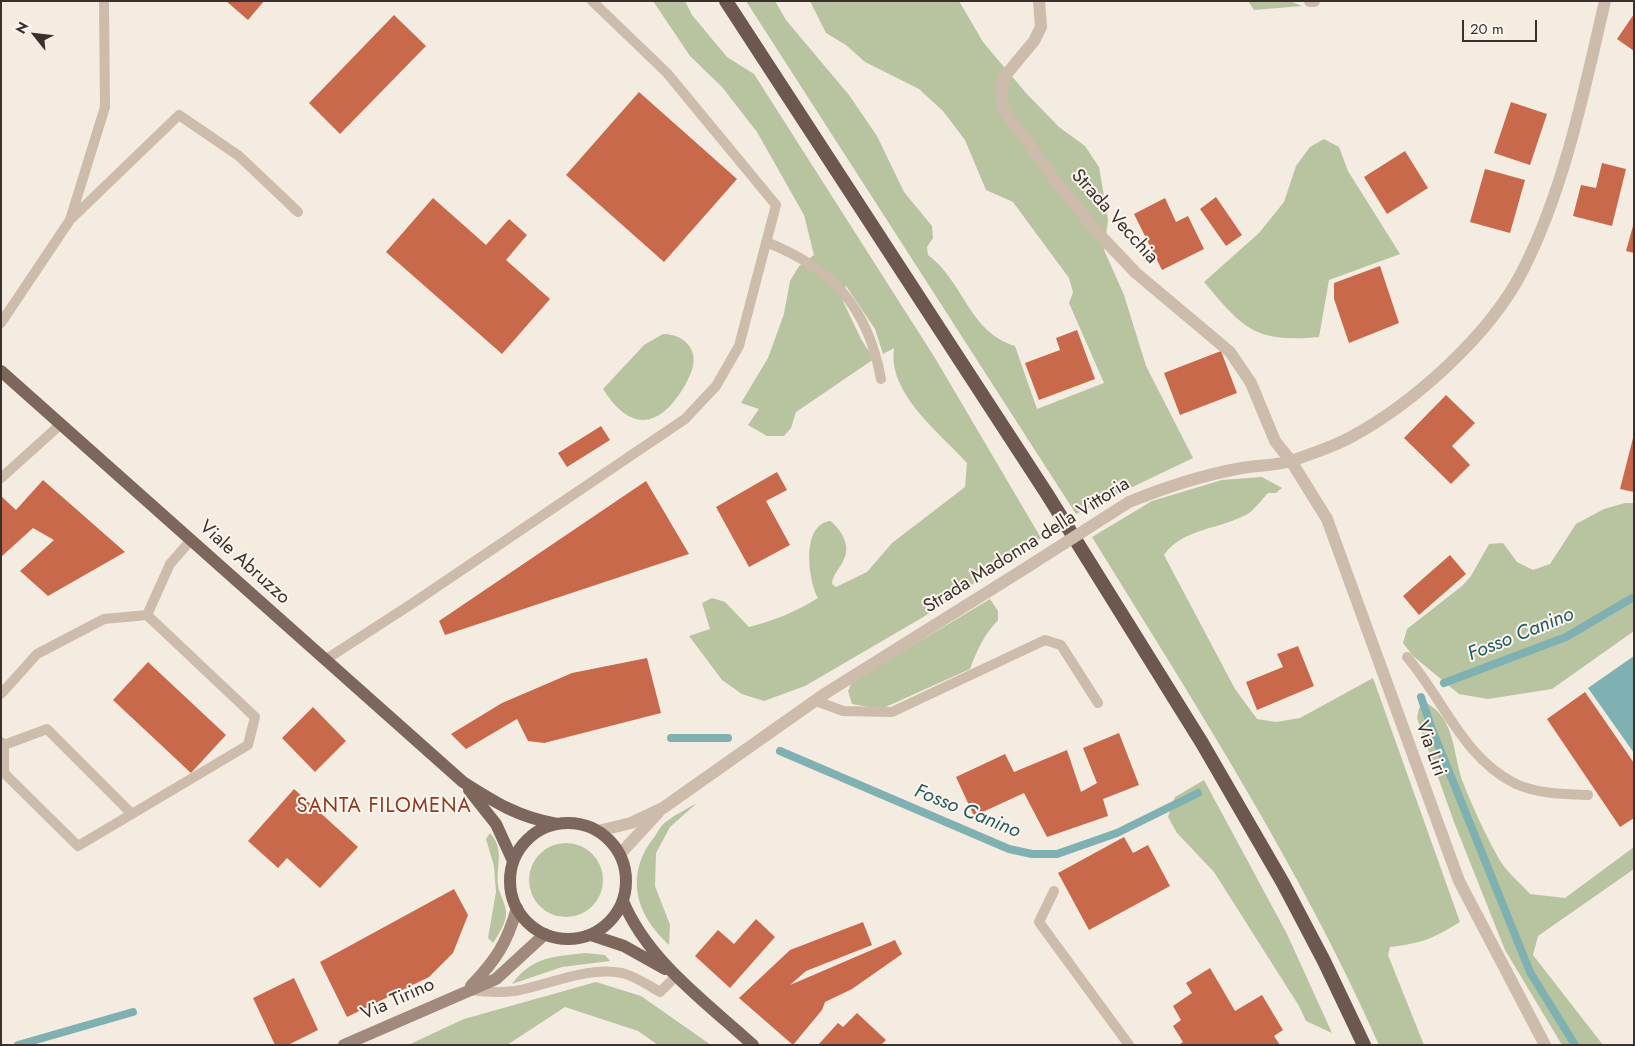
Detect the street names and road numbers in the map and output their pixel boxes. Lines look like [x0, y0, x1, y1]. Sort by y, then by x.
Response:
street label: Strada Vecchia [1066, 165, 1162, 269]
street label: Strada Madonna della Vittoria [920, 473, 1134, 619]
street label: Viale Abruzzo [194, 516, 294, 610]
street label: Via Liri [1409, 718, 1451, 780]
street label: Via Tirino [358, 974, 438, 1026]

